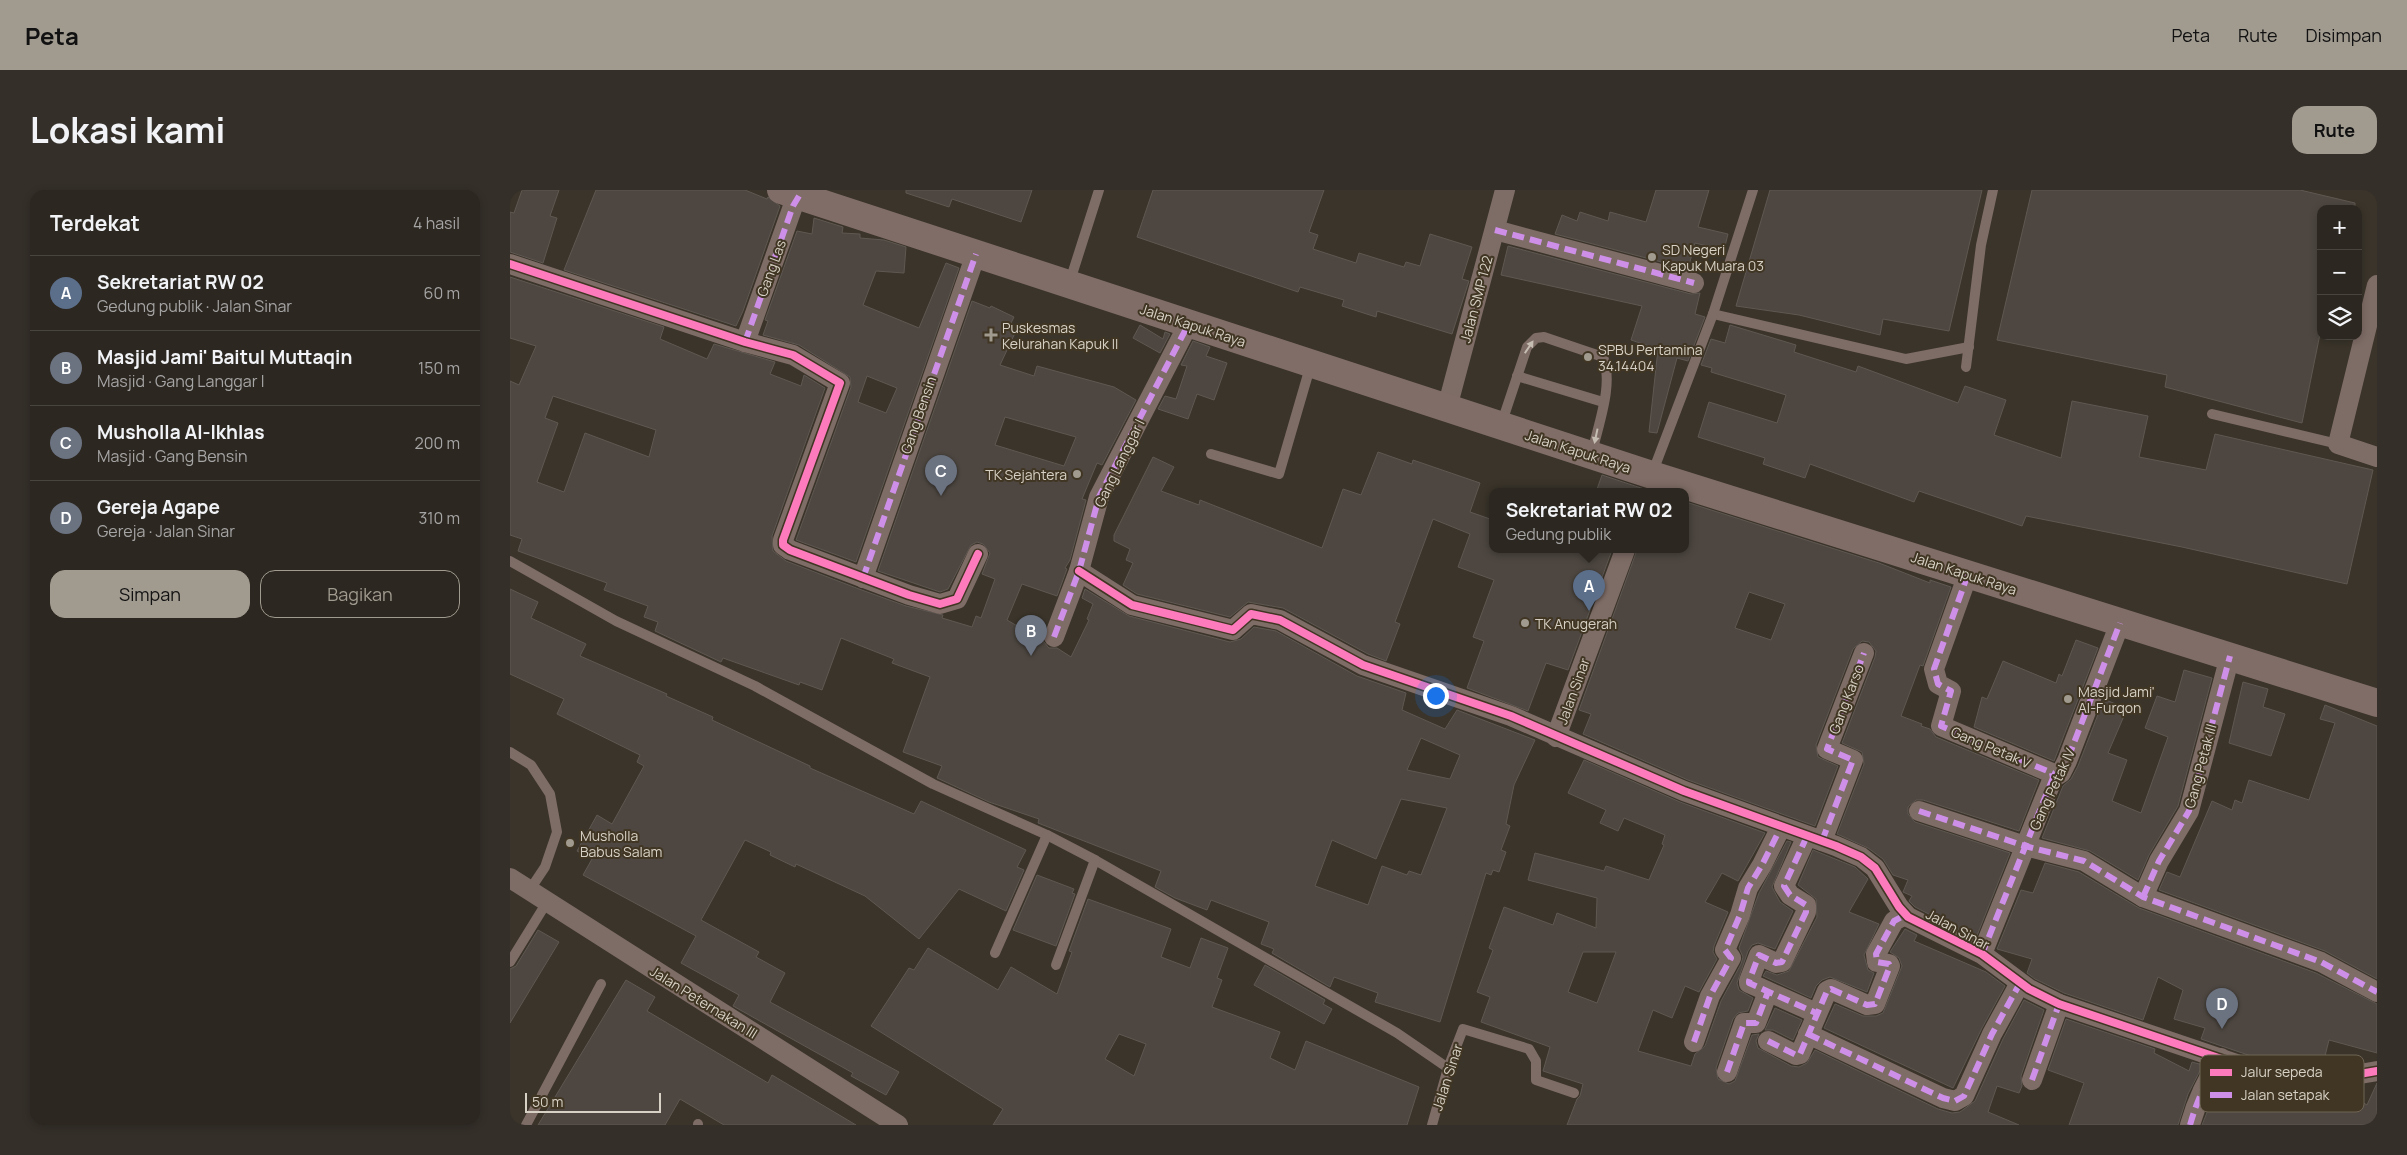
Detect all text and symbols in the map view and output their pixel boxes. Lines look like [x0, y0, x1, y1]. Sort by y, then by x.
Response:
text: Peta [25, 19, 79, 52]
text: Peta [2171, 23, 2210, 47]
text: Rute [2238, 23, 2277, 47]
text: Disimpan [2305, 23, 2382, 47]
text: Lokasi kami [30, 106, 225, 154]
button: Rute [2292, 106, 2377, 154]
map controls [2317, 205, 2362, 340]
button: + [2317, 205, 2362, 250]
text: Terdekat [50, 209, 140, 237]
text: 4 hasil [413, 212, 460, 234]
street label: Gang Las [752, 237, 790, 299]
place label: SD Negeri Kapuk Muara 03 [1662, 240, 1764, 275]
button: − [2317, 250, 2362, 295]
marker: SD Negeri Kapuk Muara 03 [1646, 251, 1658, 263]
street label: Jalan SMP 122 [1455, 253, 1497, 345]
text: Sekretariat RW 02 [97, 269, 264, 295]
text: A [61, 282, 71, 304]
text: 60 m [424, 282, 460, 304]
text: Gedung publik · Jalan Sinar [97, 295, 292, 317]
button: layers [2317, 295, 2362, 340]
street label: Jalan Kapuk Raya [1138, 299, 1248, 351]
place label: Puskesmas Kelurahan Kapuk II [1002, 318, 1118, 353]
marker: Puskesmas Kelurahan Kapuk II [984, 328, 998, 342]
one-way arrow [1525, 340, 1534, 354]
place label: SPBU Pertamina 34.14404 [1598, 340, 1703, 375]
text: Masjid Jami' Baitul Muttaqin [97, 344, 352, 370]
marker: SPBU Pertamina 34.14404 [1582, 351, 1594, 363]
text: B [61, 357, 71, 379]
text: 150 m [418, 357, 460, 379]
text: Masjid · Gang Langgar I [97, 370, 264, 392]
street label: Gang Bensin [896, 374, 940, 456]
street label: Gang Langgar I [1089, 416, 1149, 510]
text: Musholla Al-Ikhlas [97, 419, 265, 445]
street label: Jalan Kapuk Raya [1523, 425, 1633, 477]
one-way arrow [1592, 428, 1600, 443]
text: C [60, 432, 72, 454]
text: 200 m [415, 432, 460, 454]
text: Masjid · Gang Bensin [97, 445, 247, 467]
pin: C [925, 455, 957, 496]
place label: TK Sejahtera [985, 465, 1067, 484]
marker: TK Sejahtera [1071, 468, 1083, 480]
popup [1489, 488, 1689, 553]
text: Gereja Agape [97, 494, 220, 520]
text: Sekretariat RW 02 [1506, 497, 1672, 523]
text: D [60, 507, 72, 529]
text: 310 m [418, 507, 460, 529]
text: Gereja · Jalan Sinar [97, 520, 235, 542]
text: Gedung publik [1506, 523, 1611, 545]
street label: Jalan Kapuk Raya [1909, 547, 2019, 599]
button: Simpan [50, 570, 250, 618]
button: Bagikan [260, 570, 460, 618]
pin: A [1573, 570, 1605, 611]
place label: TK Anugerah [1535, 614, 1617, 633]
pin: B [1015, 615, 1047, 656]
marker: TK Anugerah [1519, 617, 1531, 629]
street label: Jalan Sinar [1552, 655, 1594, 727]
street label: Gang Karso [1824, 661, 1868, 737]
place label: Masjid Jami' Al-Furqon [2078, 682, 2155, 717]
your location [1423, 683, 1449, 709]
marker: Masjid Jami' Al-Furqon [2062, 693, 2074, 705]
street label: Gang Petak V [1948, 722, 2034, 773]
street label: Gang Petak III [2180, 722, 2220, 810]
street label: Gang Petak IV [2025, 744, 2080, 833]
place label: Musholla Babus Salam [580, 826, 663, 861]
marker: Musholla Babus Salam [564, 837, 576, 849]
street label: Jalan Sinar [1923, 904, 1993, 954]
street label: Jalan Peternakan III [647, 961, 761, 1043]
pin: D [2206, 988, 2238, 1029]
street label: Jalan Sinar [1427, 1041, 1467, 1113]
legend [2200, 1055, 2364, 1112]
text: Jalur sepeda [2241, 1062, 2323, 1081]
text: Jalan setapak [2241, 1085, 2330, 1104]
scale bar [525, 1090, 661, 1113]
text: 50 m [532, 1092, 563, 1111]

